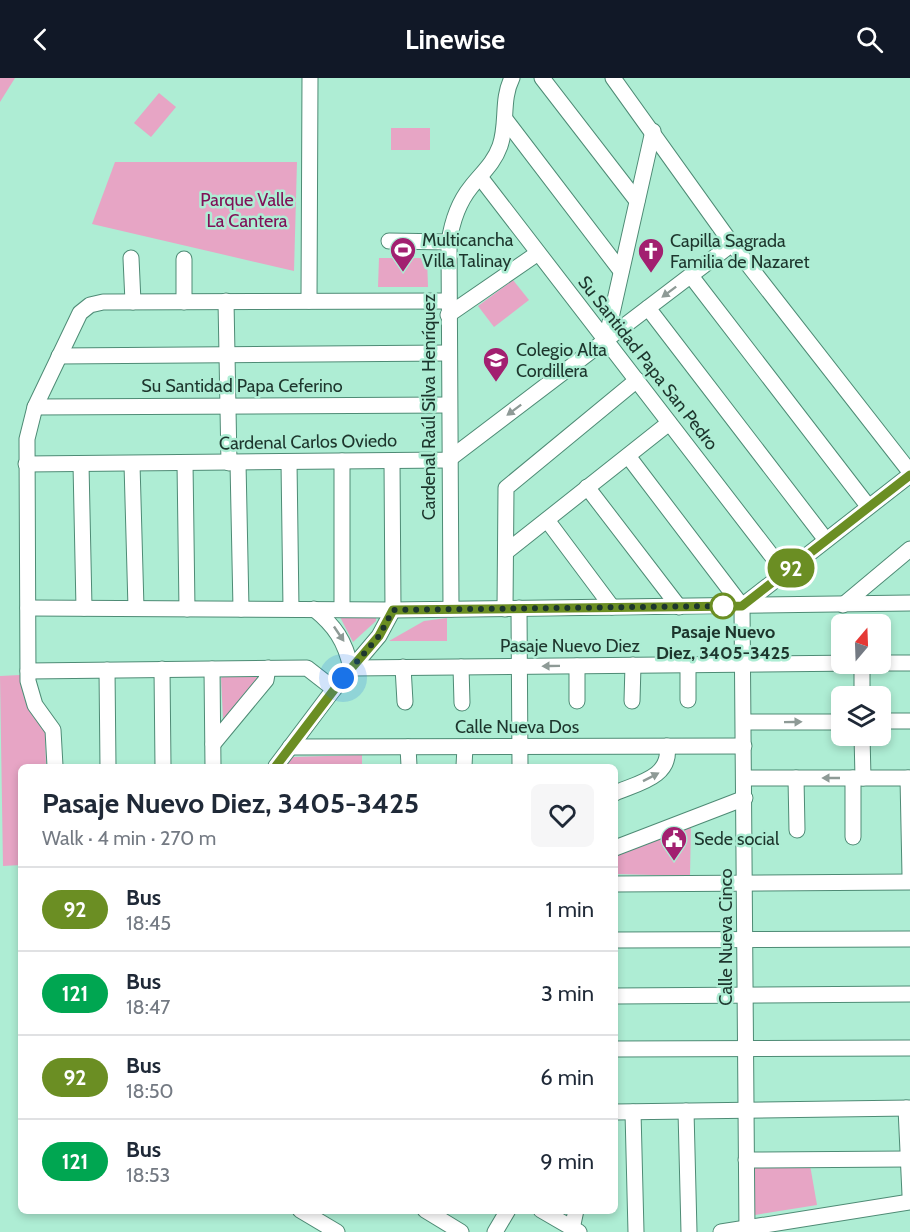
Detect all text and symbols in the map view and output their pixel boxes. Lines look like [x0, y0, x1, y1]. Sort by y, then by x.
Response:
icon: back [24, 23, 57, 56]
text: Linewise [405, 23, 505, 56]
icon: search [853, 23, 886, 56]
park label: Parque Valle La Cantera [200, 189, 294, 232]
place label: Multicancha Villa Talinay [422, 229, 514, 272]
place label: Capilla Sagrada Familia de Nazaret [670, 230, 810, 273]
sports icon: Multicancha Villa Talinay [388, 235, 418, 273]
church icon: Capilla Sagrada Familia de Nazaret [636, 236, 666, 274]
street label: Su Santidad Papa San Pedro [573, 272, 723, 454]
one-way arrow [661, 286, 677, 298]
street label: Cardenal Raúl Silva Henríquez [418, 293, 440, 520]
place label: Colegio Alta Cordillera [516, 339, 607, 382]
school or university icon: Colegio Alta Cordillera [481, 345, 511, 383]
street label: Su Santidad Papa Ceferino [141, 375, 343, 397]
one-way arrow [506, 404, 522, 417]
street label: Cardenal Carlos Oviedo [219, 429, 397, 455]
line badge: 92 [764, 548, 818, 588]
text: 92 [780, 556, 802, 581]
marker: Pasaje Nuevo Diez, 3405-3425 [710, 593, 736, 619]
north arrow [831, 614, 891, 674]
map controls [831, 614, 891, 746]
place label: Pasaje Nuevo Diez, 3405-3425 [656, 621, 790, 664]
one-way arrow [333, 626, 344, 643]
street label: Pasaje Nuevo Diez [500, 635, 641, 657]
one-way arrow [541, 661, 560, 671]
your location [328, 663, 358, 693]
button: layers [831, 686, 891, 746]
street label: Calle Nueva Dos [455, 716, 579, 738]
one-way arrow [783, 717, 802, 727]
one-way arrow [643, 772, 660, 782]
one-way arrow [821, 773, 840, 783]
button: heart [531, 784, 594, 847]
text: Pasaje Nuevo Diez, 3405-3425 [42, 786, 419, 820]
public building icon: Sede social [659, 824, 689, 862]
text: Walk · 4 min · 270 m [42, 826, 216, 850]
place label: Sede social [694, 828, 780, 850]
street label: Calle Nueva Cinco [715, 868, 737, 1006]
text: Bus [126, 884, 161, 911]
text: 1 min [546, 896, 594, 923]
text: 92 [64, 897, 86, 922]
text: 18:45 [126, 911, 171, 935]
text: Bus [126, 968, 161, 995]
text: 3 min [541, 980, 594, 1007]
text: 121 [62, 981, 88, 1006]
text: 18:47 [126, 995, 170, 1019]
text: Bus [126, 1052, 161, 1079]
text: 6 min [540, 1064, 594, 1091]
text: 92 [64, 1065, 86, 1090]
text: 18:50 [126, 1079, 174, 1103]
text: Bus [126, 1136, 161, 1163]
text: 9 min [540, 1148, 594, 1175]
text: 121 [62, 1149, 88, 1174]
text: 18:53 [126, 1163, 170, 1187]

